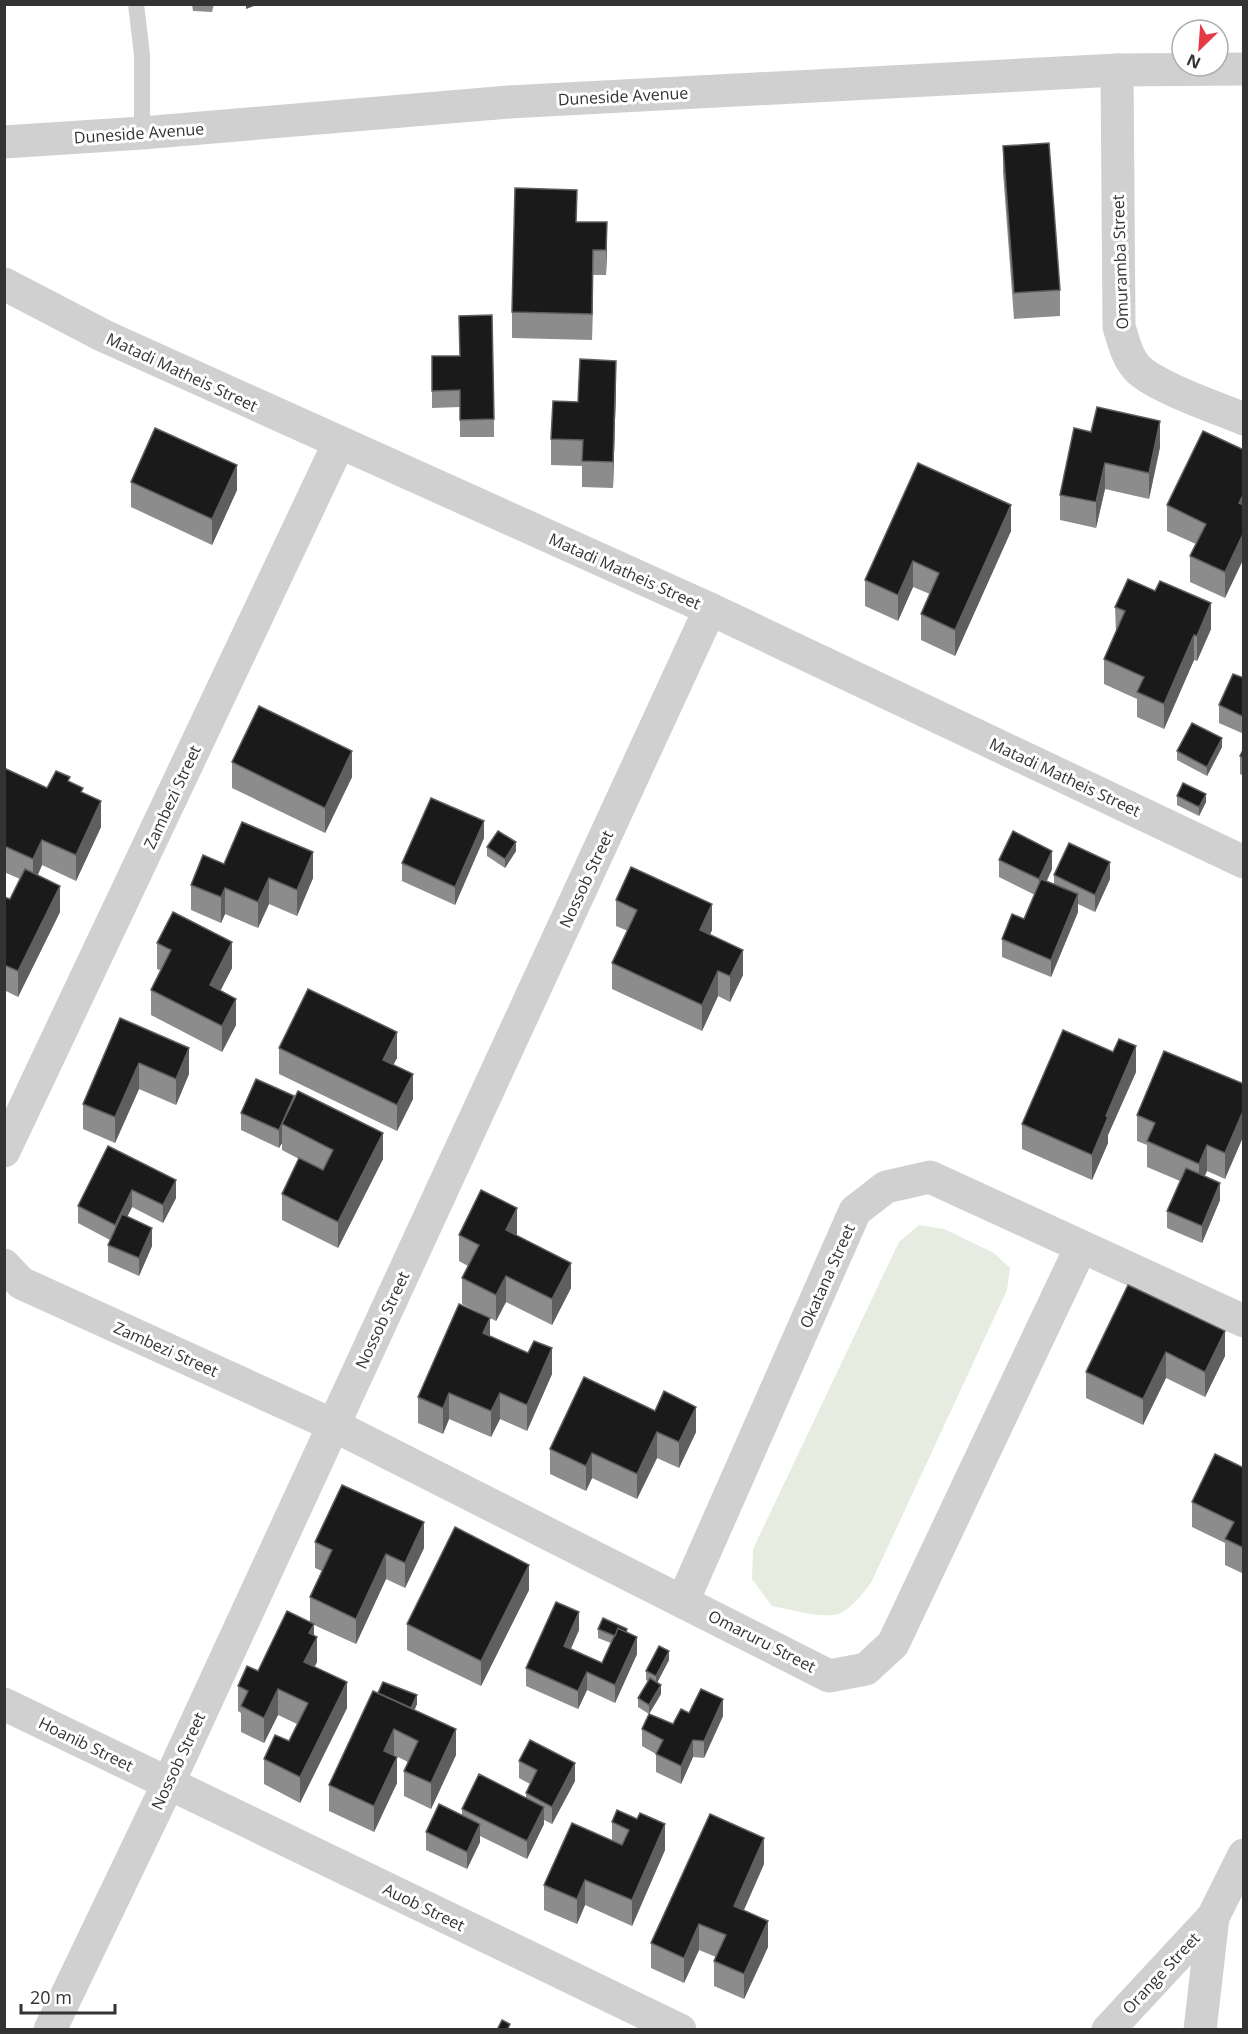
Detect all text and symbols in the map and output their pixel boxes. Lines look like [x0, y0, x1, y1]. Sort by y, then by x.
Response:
north arrow [1170, 18, 1230, 78]
text: N [1183, 49, 1204, 74]
street label: Duneside Avenue [557, 82, 689, 110]
street label: Duneside Avenue [73, 117, 205, 149]
street label: Omuramba Street [1107, 194, 1133, 330]
street label: Matadi Matheis Street [103, 327, 261, 417]
street label: Matadi Matheis Street [546, 528, 705, 615]
street label: Matadi Matheis Street [986, 732, 1144, 822]
street label: Zambezi Street [138, 741, 206, 852]
street label: Nossob Street [554, 826, 618, 931]
street label: Okatana Street [794, 1220, 860, 1332]
street label: Nossob Street [350, 1267, 414, 1372]
street label: Zambezi Street [110, 1316, 222, 1382]
street label: Omaruru Street [705, 1604, 820, 1678]
street label: Nossob Street [146, 1708, 210, 1813]
street label: Hoanib Street [35, 1712, 137, 1777]
street label: Auob Street [380, 1878, 469, 1936]
street label: Orange Street [1117, 1927, 1205, 2019]
scale bar [21, 1977, 116, 2015]
text: 20 m [30, 1985, 72, 2009]

